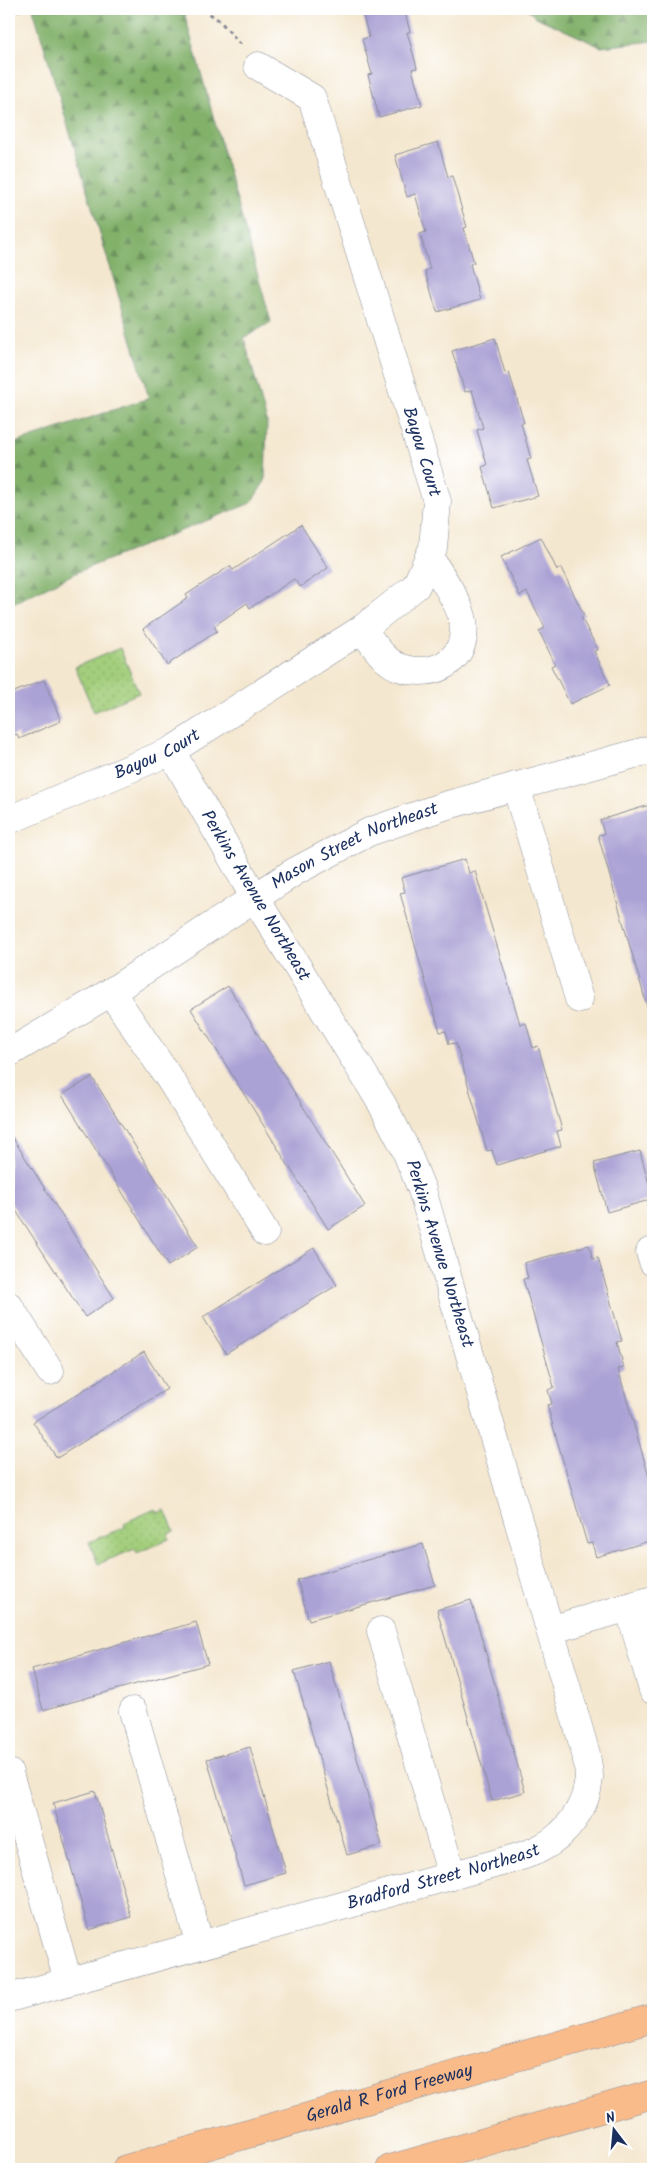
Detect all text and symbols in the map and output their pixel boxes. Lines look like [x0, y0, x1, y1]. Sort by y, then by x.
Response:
street label: Bayou Court [394, 403, 449, 502]
street label: Bayou Court [110, 721, 207, 788]
street label: Mason Street Northeast [265, 794, 443, 898]
street label: Perkins Avenue Northeast [192, 805, 318, 988]
street label: Perkins Avenue Northeast [397, 1156, 482, 1353]
street label: Bradford Street Northeast [344, 1836, 546, 1918]
street label: Gerald R Ford Freeway [303, 2056, 477, 2131]
north arrow [590, 2106, 640, 2156]
text: N [603, 2107, 618, 2130]

